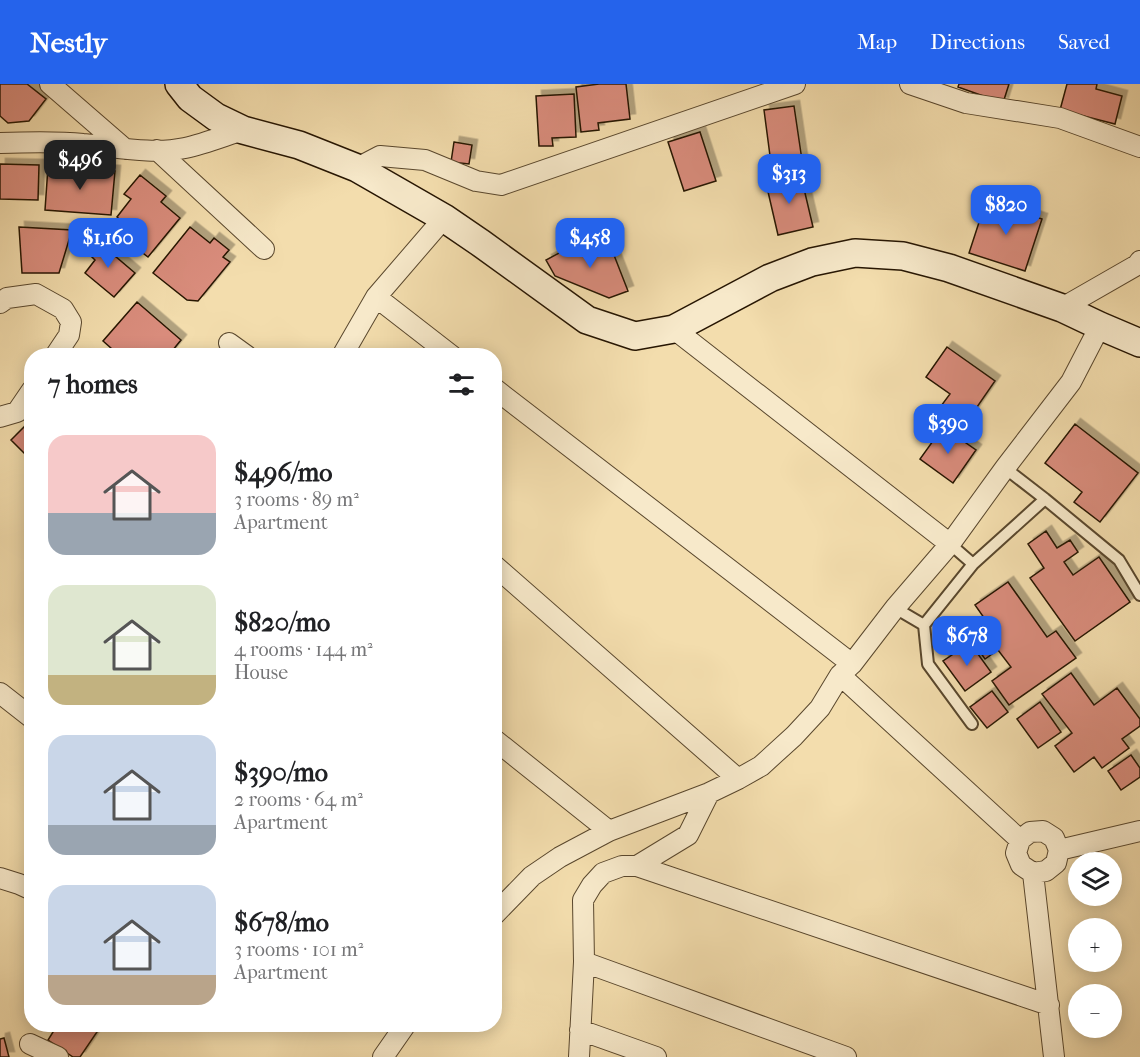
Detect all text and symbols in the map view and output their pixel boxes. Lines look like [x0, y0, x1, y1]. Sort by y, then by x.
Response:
text: Nestly [30, 26, 107, 59]
text: Map [857, 30, 897, 54]
text: Directions [930, 30, 1025, 54]
text: Saved [1058, 30, 1110, 54]
pin: $496 [44, 140, 116, 191]
text: $496 [58, 148, 102, 171]
pin: $313 [753, 154, 825, 205]
text: $313 [772, 162, 806, 185]
pin: $820 [970, 185, 1042, 236]
text: $820 [985, 193, 1027, 216]
pin: $1,160 [59, 218, 157, 269]
pin: $458 [554, 218, 626, 269]
text: $1,160 [82, 226, 134, 249]
text: $458 [570, 226, 611, 249]
icon: filters [445, 368, 478, 401]
text: 7 homes [48, 369, 138, 400]
pin: $390 [912, 404, 984, 455]
text: $390 [928, 412, 968, 435]
text: $496/mo [234, 457, 332, 488]
icon: home [96, 459, 168, 531]
text: 3 rooms · 89 m² [234, 488, 359, 511]
text: Apartment [234, 511, 328, 534]
text: $820/mo [234, 607, 330, 638]
icon: home [96, 609, 168, 681]
pin: $678 [931, 616, 1003, 667]
text: $678 [946, 624, 988, 647]
text: 4 rooms · 144 m² [234, 638, 373, 661]
text: House [234, 661, 288, 684]
text: $390/mo [234, 757, 328, 788]
icon: home [96, 759, 168, 831]
text: 2 rooms · 64 m² [234, 788, 363, 811]
text: Apartment [234, 811, 328, 834]
map controls [1068, 852, 1122, 1038]
button: layers [1068, 852, 1122, 906]
text: $678/mo [234, 907, 329, 938]
icon: home [96, 909, 168, 981]
button: + [1068, 918, 1122, 972]
text: 3 rooms · 101 m² [234, 938, 363, 961]
text: Apartment [234, 961, 328, 984]
button: − [1068, 984, 1122, 1038]

